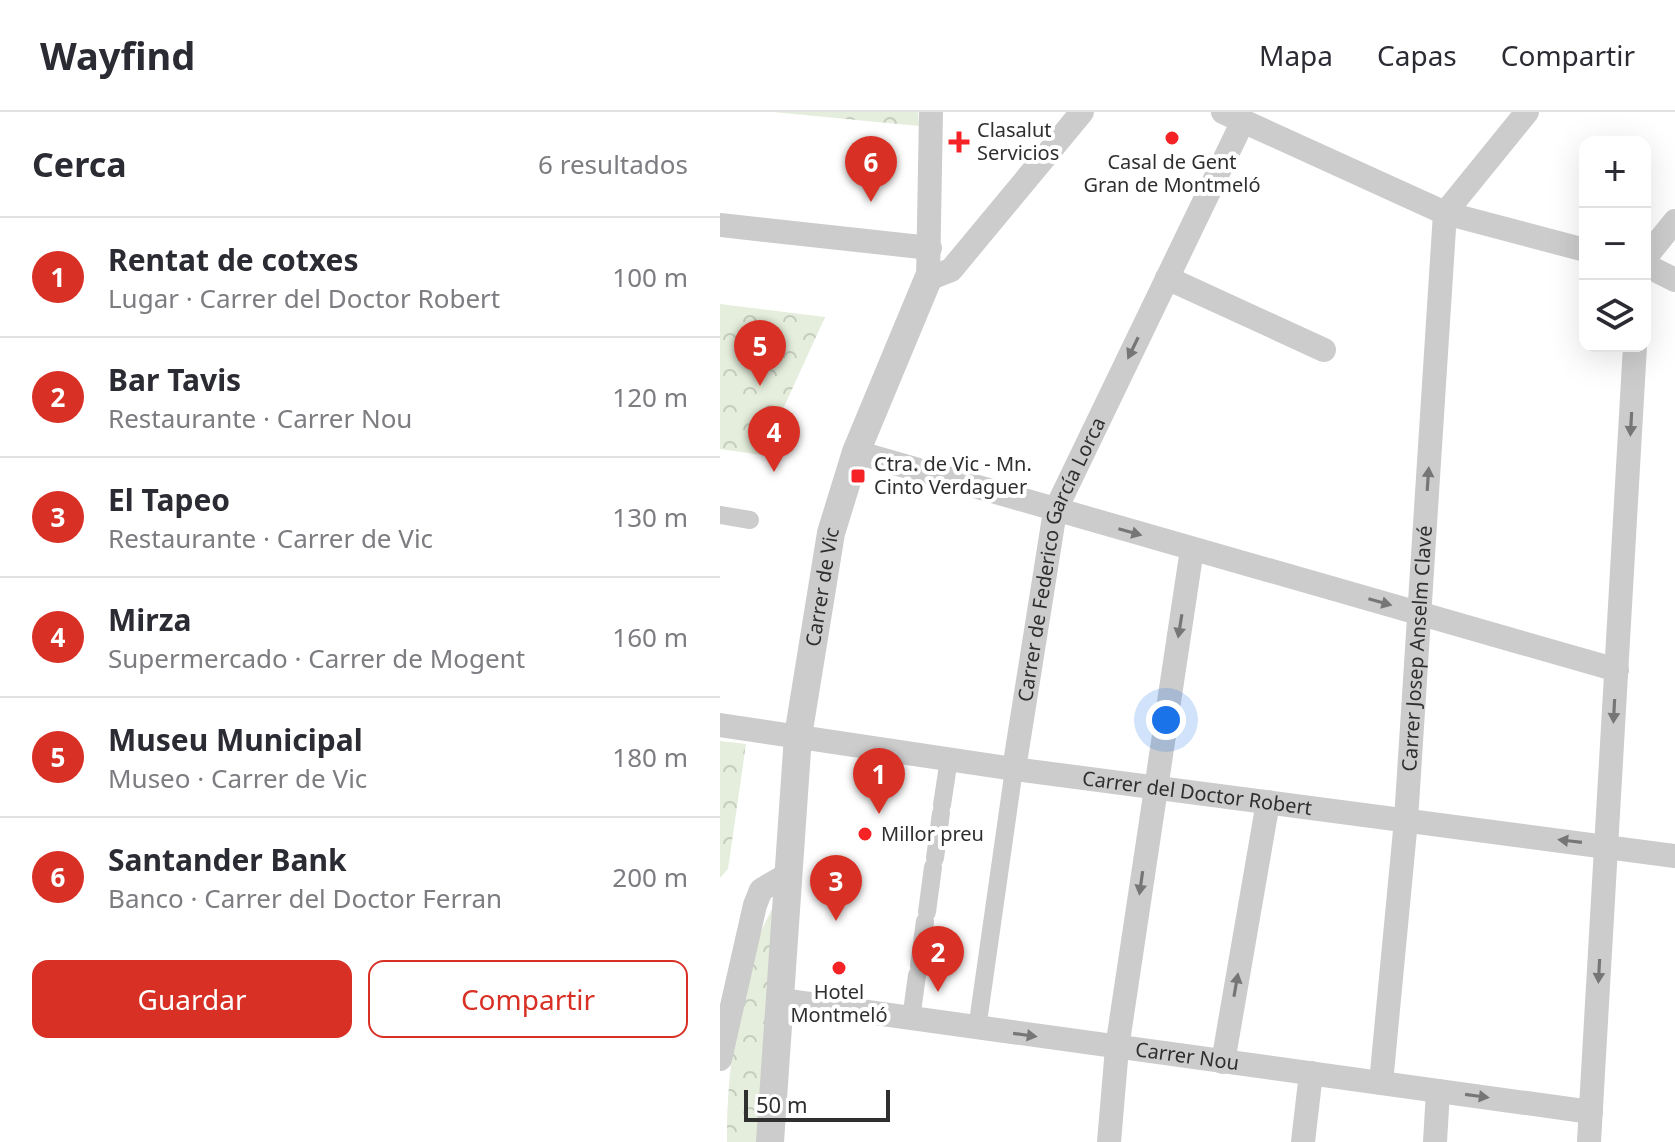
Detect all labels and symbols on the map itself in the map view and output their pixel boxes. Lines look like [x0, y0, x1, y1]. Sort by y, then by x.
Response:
place label: Clasalut Servicios [977, 116, 1059, 166]
marker: Casal de Gent Gran de Montmeló [1163, 129, 1181, 147]
marker: Clasalut Servicios [948, 131, 970, 153]
pin: 6 [845, 136, 897, 202]
place label: Casal de Gent Gran de Montmeló [1083, 148, 1261, 198]
pin: 5 [734, 320, 786, 386]
one-way arrow [1126, 337, 1140, 360]
pin: 4 [748, 406, 800, 472]
one-way arrow [1624, 412, 1637, 437]
street label: Carrer de Federico García Lorca [1011, 413, 1111, 704]
place label: Ctra. de Vic - Mn. Cinto Verdaguer [874, 450, 1032, 500]
one-way arrow [1422, 466, 1435, 491]
marker: Ctra. de Vic - Mn. Cinto Verdaguer [849, 467, 867, 485]
street label: Carrer de Vic [799, 524, 845, 648]
street label: Carrer Josep Anselm Clavé [1395, 525, 1438, 772]
one-way arrow [1117, 526, 1142, 538]
one-way arrow [1369, 596, 1393, 609]
one-way arrow [1173, 614, 1186, 639]
one-way arrow [1607, 699, 1620, 724]
your location [1146, 700, 1186, 740]
pin: 1 [853, 748, 905, 814]
street label: Carrer del Doctor Robert [1081, 764, 1314, 821]
place label: Millor preu [881, 820, 984, 847]
marker: Millor preu [856, 825, 874, 843]
one-way arrow [1557, 835, 1582, 848]
pin: 3 [810, 855, 862, 921]
one-way arrow [1134, 871, 1147, 896]
pin: 2 [912, 926, 964, 992]
marker: Hotel Montmeló [830, 959, 848, 977]
one-way arrow [1592, 959, 1605, 984]
one-way arrow [1231, 972, 1243, 997]
place label: Hotel Montmeló [790, 978, 888, 1028]
one-way arrow [1013, 1029, 1038, 1042]
street label: Carrer Nou [1134, 1035, 1241, 1076]
scale bar [744, 1086, 890, 1122]
one-way arrow [1465, 1090, 1490, 1103]

